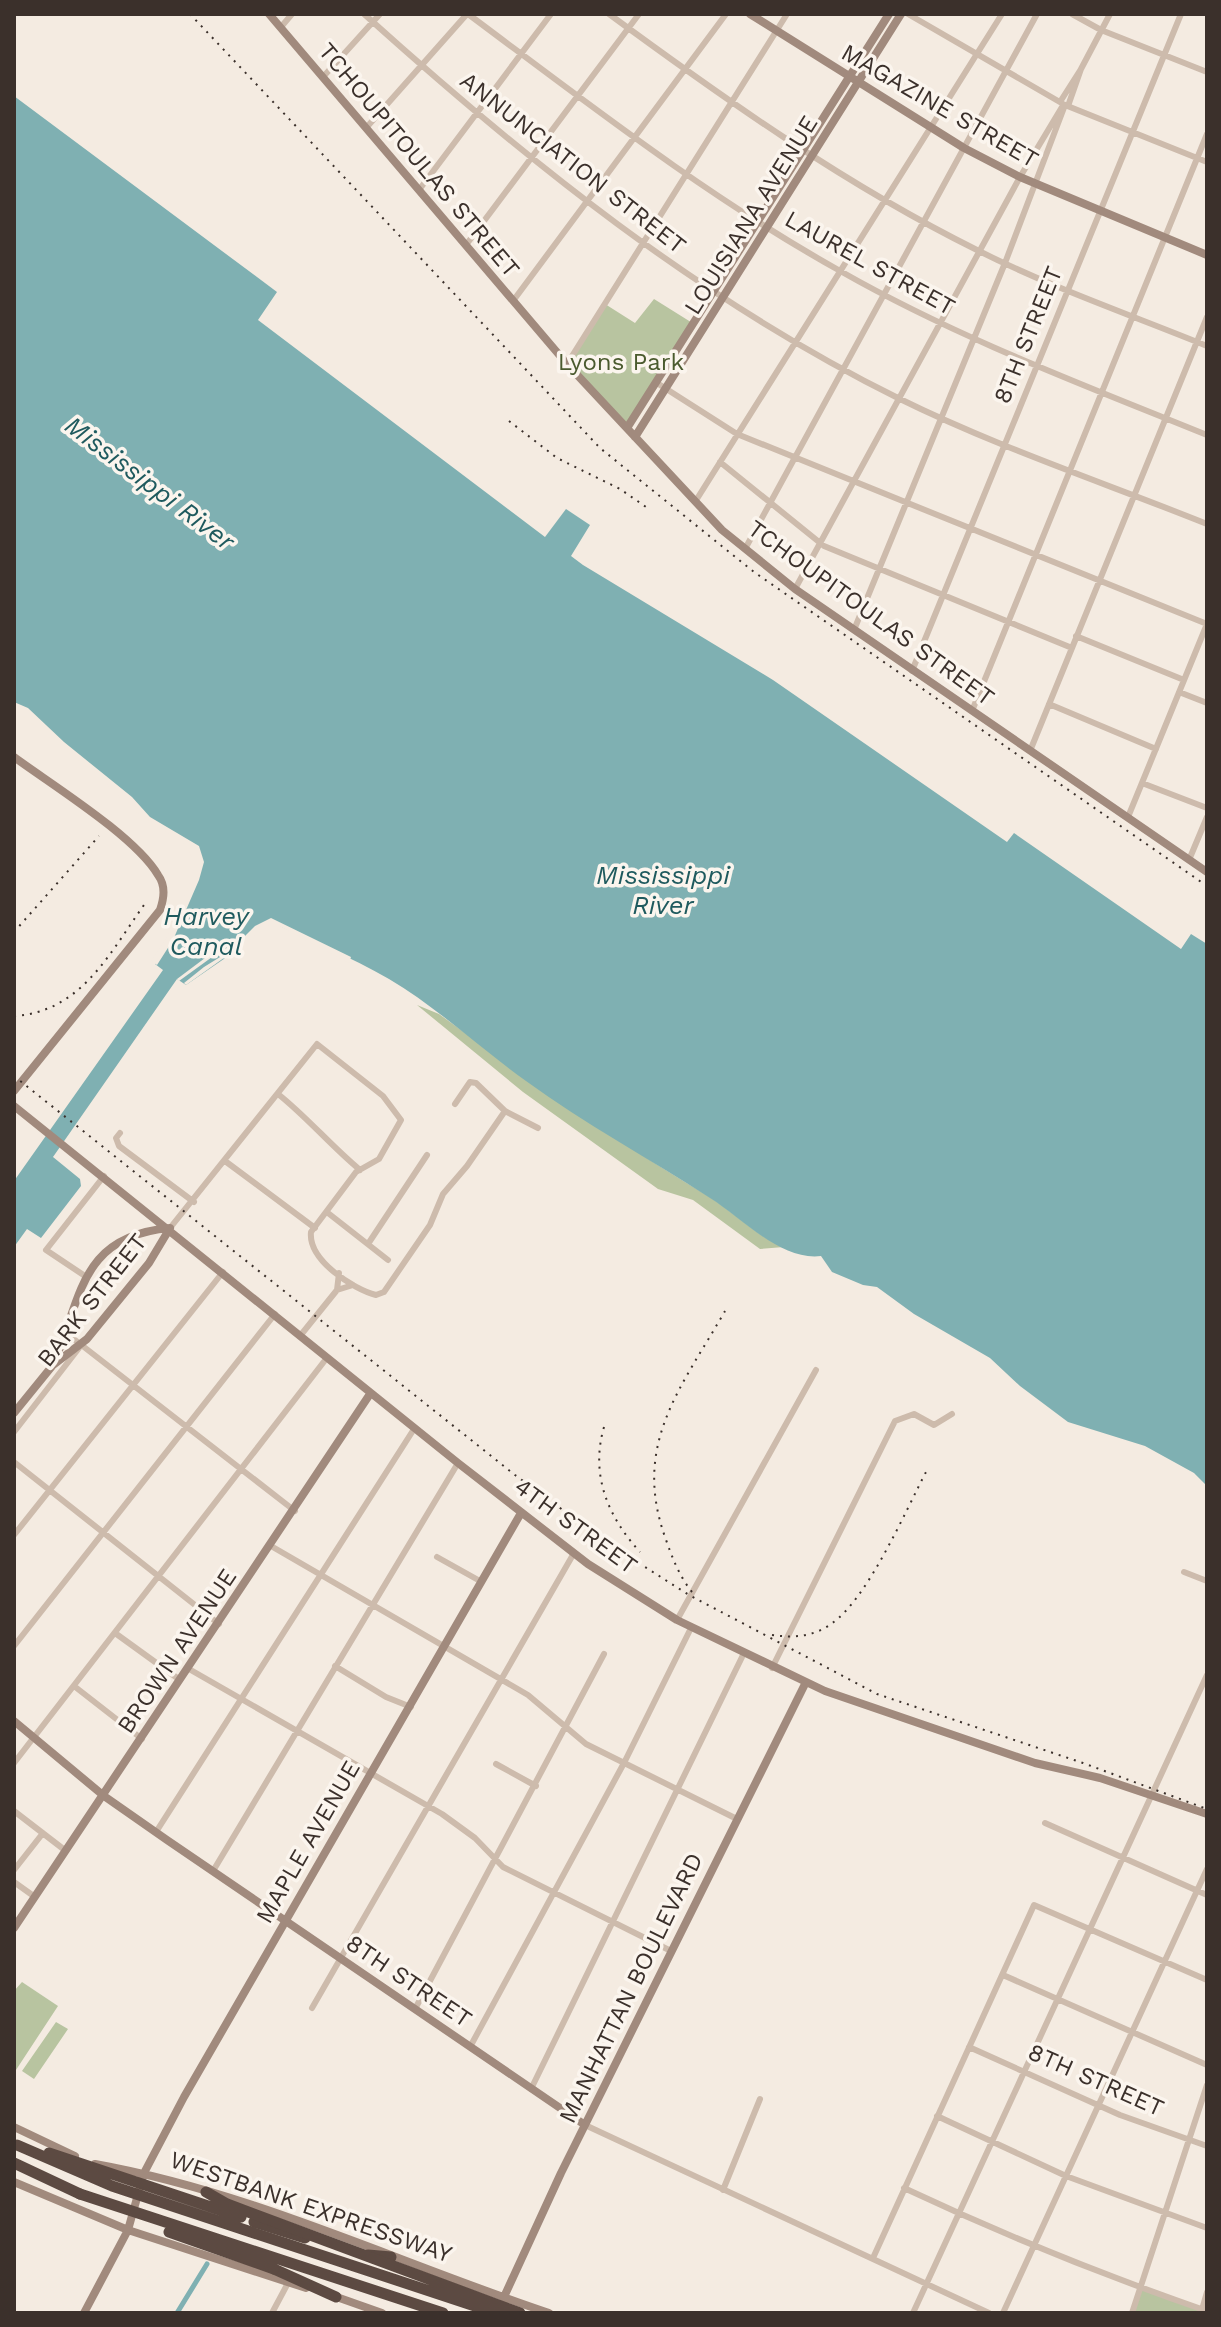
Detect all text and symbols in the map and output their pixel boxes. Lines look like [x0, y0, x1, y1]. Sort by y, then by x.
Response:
street label: TCHOUPITOULAS STREET [313, 37, 525, 283]
street label: MAGAZINE STREET [837, 38, 1043, 174]
street label: ANNUNCIATION STREET [455, 66, 691, 260]
street label: LOUISIANA AVENUE [678, 110, 824, 320]
street label: LAUREL STREET [780, 205, 960, 321]
street label: 8TH STREET [988, 262, 1068, 408]
park label: Lyons Park [558, 348, 685, 376]
water label: Mississippi River [59, 410, 241, 557]
street label: TCHOUPITOULAS STREET [742, 514, 1000, 712]
water label: Mississippi River [596, 860, 731, 920]
water label: Harvey Canal [163, 901, 251, 961]
street label: BARK STREET [31, 1228, 153, 1372]
street label: 4TH STREET [509, 1472, 643, 1580]
street label: BROWN AVENUE [112, 1563, 242, 1739]
street label: MAPLE AVENUE [250, 1756, 366, 1928]
street label: MANHATTAN BOULEVARD [553, 1848, 709, 2128]
street label: 8TH STREET [341, 1929, 477, 2033]
street label: 8TH STREET [1024, 2038, 1168, 2122]
street label: WESTBANK EXPRESSWAY [166, 2146, 456, 2269]

